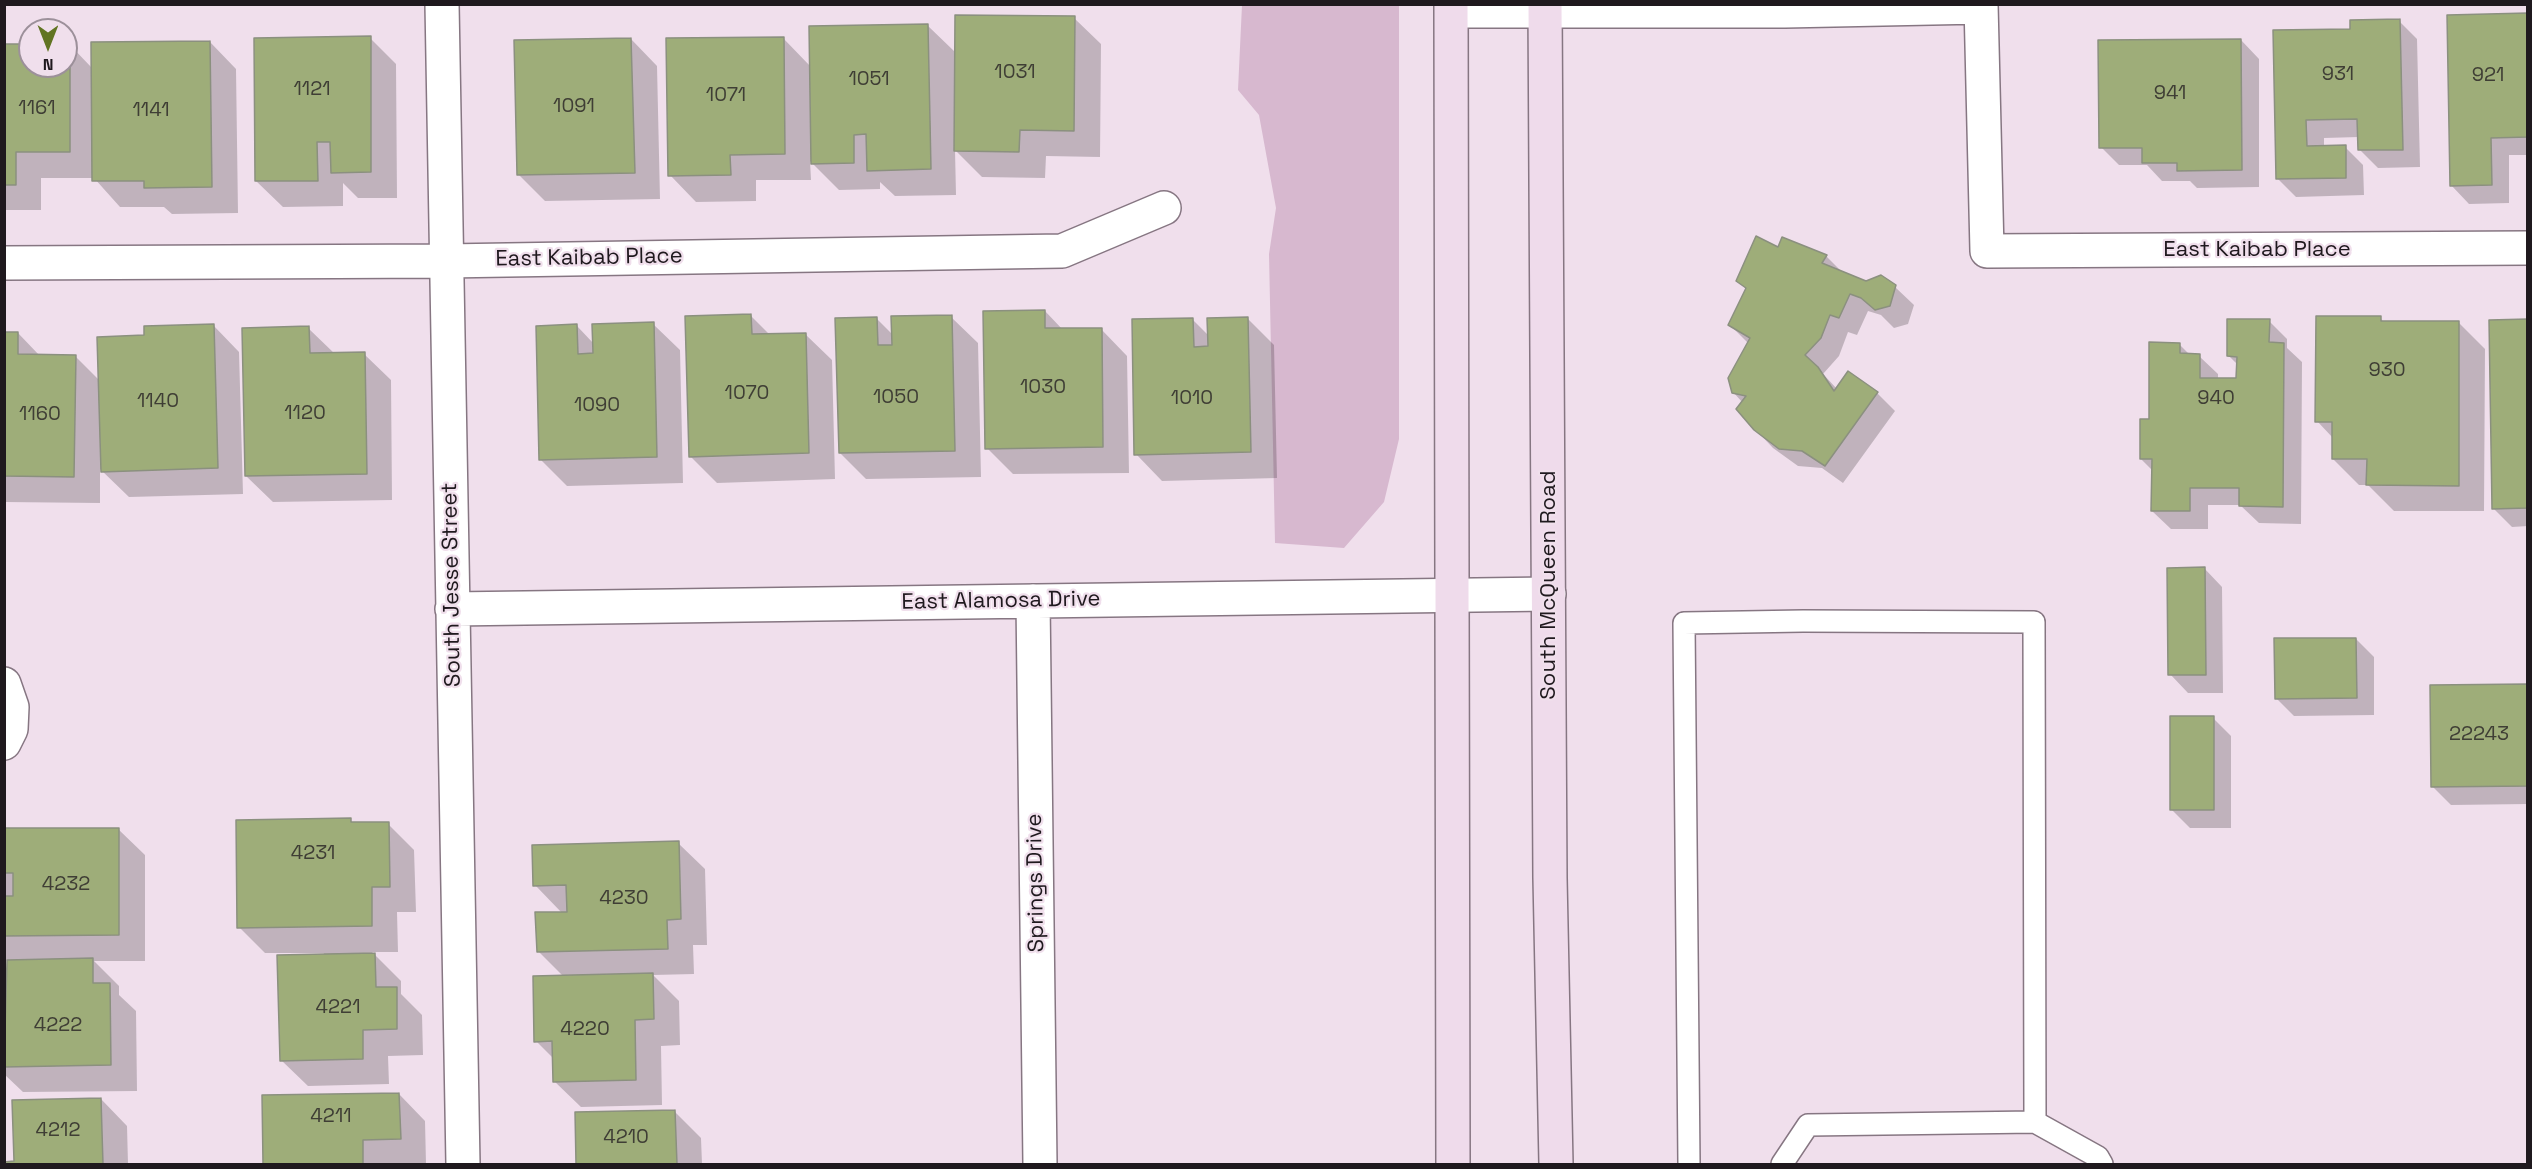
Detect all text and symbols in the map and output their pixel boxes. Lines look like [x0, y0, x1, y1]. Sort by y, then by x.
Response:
north arrow [18, 18, 78, 78]
text: N [43, 54, 53, 75]
house number: 1031 [994, 61, 1036, 85]
house number: 931 [2322, 63, 2354, 87]
house number: 921 [2472, 64, 2504, 88]
house number: 1051 [848, 68, 890, 92]
house number: 1121 [293, 78, 331, 102]
house number: 941 [2154, 82, 2186, 106]
house number: 1071 [706, 84, 746, 108]
house number: 1091 [553, 95, 595, 119]
house number: 1161 [18, 97, 56, 121]
house number: 1141 [132, 99, 170, 123]
street label: East Kaibab Place [2163, 237, 2351, 263]
street label: East Kaibab Place [495, 243, 683, 273]
house number: 930 [2368, 359, 2406, 383]
house number: 1030 [1020, 376, 1066, 400]
house number: 1070 [725, 382, 769, 406]
house number: 1050 [873, 386, 919, 410]
house number: 1010 [1171, 387, 1213, 411]
house number: 940 [2197, 387, 2235, 411]
house number: 1140 [137, 390, 179, 414]
house number: 1090 [574, 394, 620, 418]
house number: 1120 [284, 402, 326, 426]
house number: 1160 [19, 403, 61, 427]
street label: South McQueen Road [1536, 470, 1562, 700]
street label: South Jesse Street [437, 483, 467, 687]
street label: East Alamosa Drive [901, 586, 1101, 616]
house number: 22243 [2449, 723, 2509, 747]
street label: Springs Drive [1022, 813, 1050, 953]
house number: 4231 [291, 842, 335, 866]
house number: 4232 [42, 873, 90, 897]
house number: 4230 [599, 887, 649, 911]
house number: 4221 [316, 996, 360, 1020]
house number: 4222 [34, 1014, 82, 1038]
house number: 4220 [560, 1018, 610, 1042]
house number: 4211 [310, 1105, 352, 1129]
house number: 4212 [36, 1119, 80, 1143]
house number: 4210 [603, 1126, 649, 1150]

